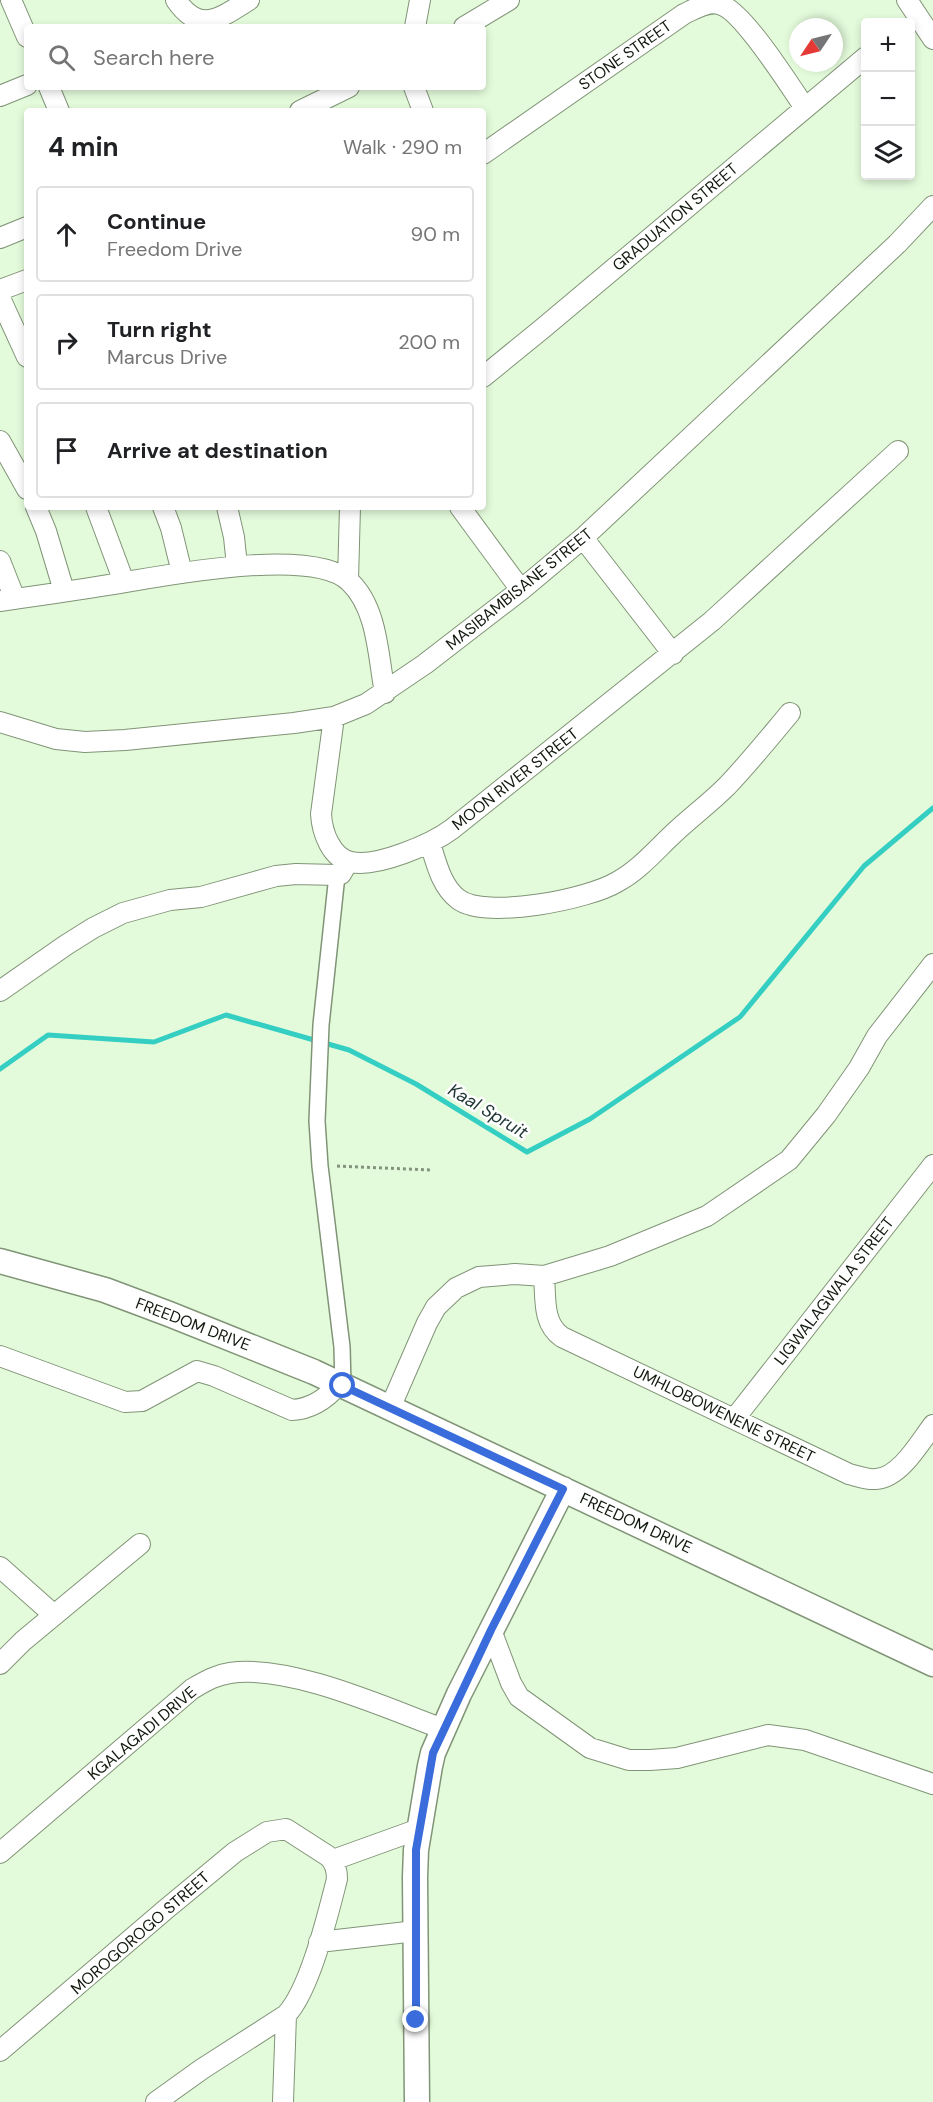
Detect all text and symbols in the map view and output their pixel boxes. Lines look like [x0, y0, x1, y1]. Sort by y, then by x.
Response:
street label: STONE STREET [574, 15, 676, 95]
north arrow [789, 18, 843, 72]
map controls [861, 18, 915, 180]
button: + [861, 18, 915, 72]
search box [24, 24, 486, 90]
icon: search [45, 41, 78, 74]
text: Search here [93, 43, 214, 72]
button: − [861, 72, 915, 126]
button: layers [861, 126, 915, 180]
text: 4 min [48, 130, 119, 164]
text: Walk · 290 m [343, 134, 462, 160]
street label: GRADUATION STREET [608, 158, 742, 276]
text: Continue [107, 207, 206, 236]
icon: ahead [50, 218, 83, 251]
text: 90 m [411, 221, 460, 247]
text: Freedom Drive [107, 236, 242, 262]
text: Turn right [107, 315, 212, 344]
icon: right [50, 326, 83, 359]
text: 200 m [398, 329, 460, 355]
text: Marcus Drive [107, 344, 227, 370]
icon: arrive [50, 434, 83, 467]
text: Arrive at destination [107, 436, 328, 465]
street label: MASIBAMBISANE STREET [441, 523, 597, 655]
street label: MOON RIVER STREET [448, 723, 582, 835]
water label: Kaal Spruit [444, 1078, 533, 1145]
street label: LIGWALAGWALA STREET [769, 1213, 899, 1369]
street label: FREEDOM DRIVE [133, 1292, 253, 1356]
street label: UMHLOBOWENENE STREET [630, 1361, 818, 1467]
route start [329, 1372, 355, 1398]
street label: FREEDOM DRIVE [577, 1488, 695, 1558]
street label: KGALAGADI DRIVE [83, 1681, 201, 1785]
street label: MOROGOROGO STREET [66, 1867, 214, 1999]
route end [402, 2006, 428, 2032]

